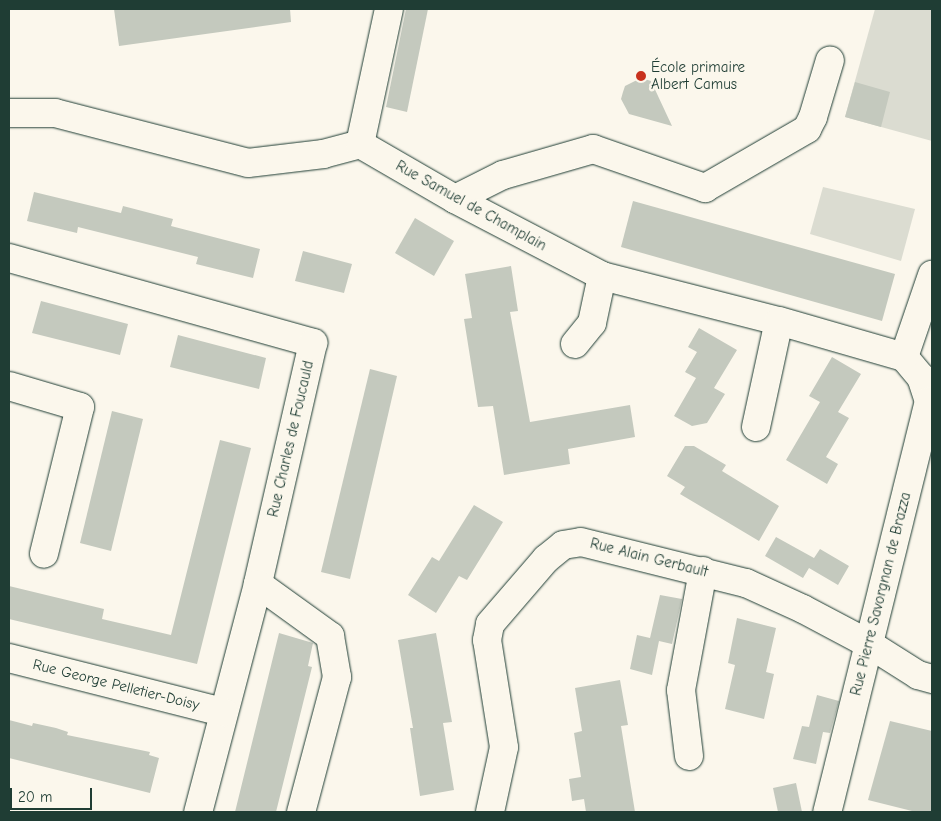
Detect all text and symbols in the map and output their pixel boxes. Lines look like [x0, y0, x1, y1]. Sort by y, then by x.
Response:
place label: École primaire Albert Camus [651, 58, 745, 93]
marker: École primaire Albert Camus [635, 70, 647, 82]
street label: Rue Samuel de Champlain [392, 157, 550, 255]
street label: Rue Charles de Foucauld [264, 359, 318, 519]
street label: Rue Pierre Savorgnan de Brazza [847, 490, 915, 698]
street label: Rue Alain Gerbault [588, 535, 710, 581]
street label: Rue George Pelletier-Doisy [31, 656, 201, 714]
scale bar [12, 778, 95, 810]
text: 20 m [18, 788, 52, 806]

